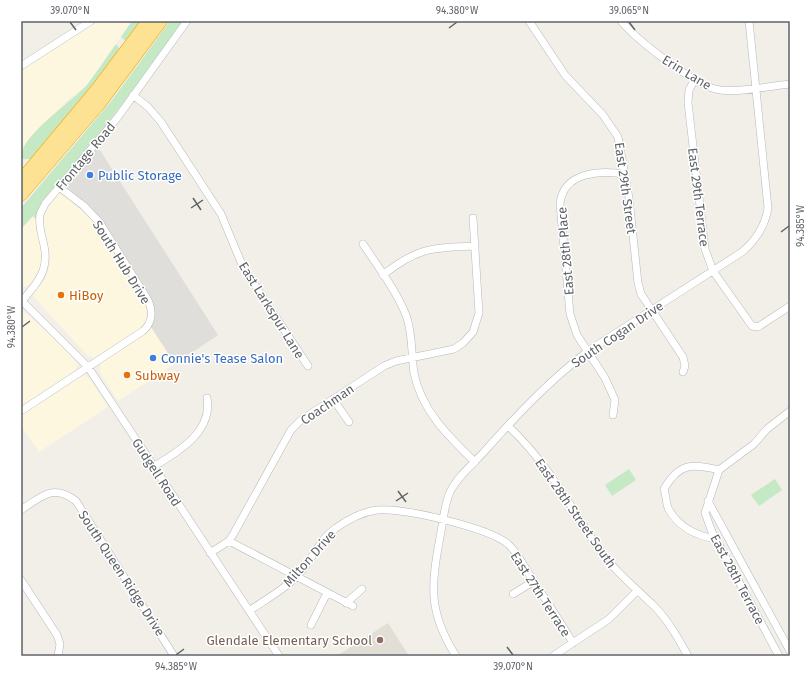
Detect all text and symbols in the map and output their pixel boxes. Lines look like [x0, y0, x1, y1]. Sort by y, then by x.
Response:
text: 39.070°N [50, 5, 90, 17]
text: 94.380°W [436, 5, 479, 17]
text: 39.065°N [609, 5, 649, 17]
street label: Erin Lane [659, 52, 714, 93]
street label: Frontage Road [53, 119, 118, 193]
street label: East 29th Street [612, 141, 639, 235]
street label: East 29th Terrace [685, 147, 712, 247]
place label: Public Storage [98, 168, 182, 183]
marker: Public Storage [85, 170, 95, 180]
text: 94.385°W [795, 204, 807, 247]
street label: East 28th Place [554, 206, 577, 296]
street label: South Hub Drive [90, 218, 153, 307]
street label: East Larkspur Lane [236, 259, 307, 361]
place label: HiBoy [69, 288, 104, 303]
marker: HiBoy [56, 290, 66, 300]
street label: South Cogan Drive [568, 298, 666, 371]
text: 94.380°W [6, 305, 18, 348]
place label: Connie's Tease Salon [161, 351, 283, 366]
marker: Connie's Tease Salon [148, 353, 158, 363]
place label: Subway [135, 368, 180, 383]
marker: Subway [122, 370, 132, 380]
street label: Coachman [298, 381, 357, 428]
street label: Gudgell Road [129, 435, 184, 509]
street label: East 28th Street South [532, 456, 619, 571]
street label: South Queen Ridge Drive [75, 508, 168, 639]
street label: Milton Drive [280, 527, 339, 590]
street label: East 28th Terrace [707, 532, 768, 627]
street label: East 27th Terrace [507, 549, 574, 640]
place label: Glendale Elementary School [206, 633, 372, 648]
marker: Glendale Elementary School [375, 635, 385, 645]
text: 94.385°W [155, 661, 198, 673]
text: 39.070°N [493, 661, 533, 673]

